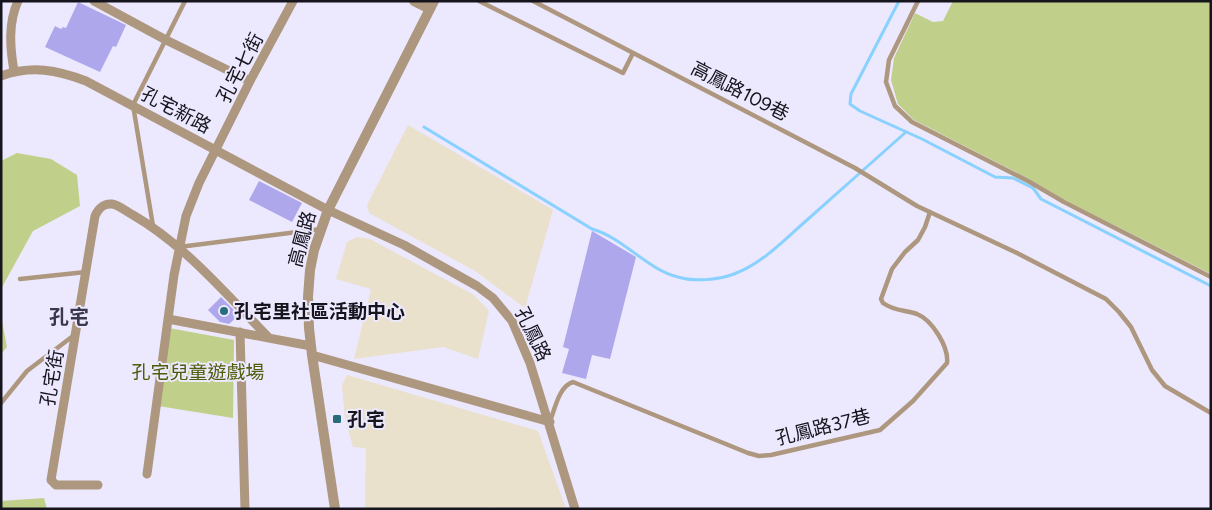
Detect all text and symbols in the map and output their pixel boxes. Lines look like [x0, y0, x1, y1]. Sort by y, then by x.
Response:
street label: 孔宅七街 [212, 29, 268, 107]
street label: 高鳳路109巷 [687, 57, 793, 125]
street label: 孔宅新路 [137, 82, 215, 138]
street label: 高鳳路 [284, 208, 320, 270]
place label: 孔宅里社區活動中心 [234, 300, 405, 323]
street label: 孔鳳路 [510, 303, 556, 365]
district label: 孔宅 [49, 305, 89, 329]
marker: 孔宅里社區活動中心 [218, 305, 230, 317]
street label: 孔宅街 [36, 348, 68, 408]
park label: 孔宅兒童遊戲場 [131, 361, 265, 384]
street label: 孔鳳路37巷 [773, 404, 873, 450]
place label: 孔宅 [347, 408, 385, 431]
marker: 孔宅 [331, 413, 343, 425]

